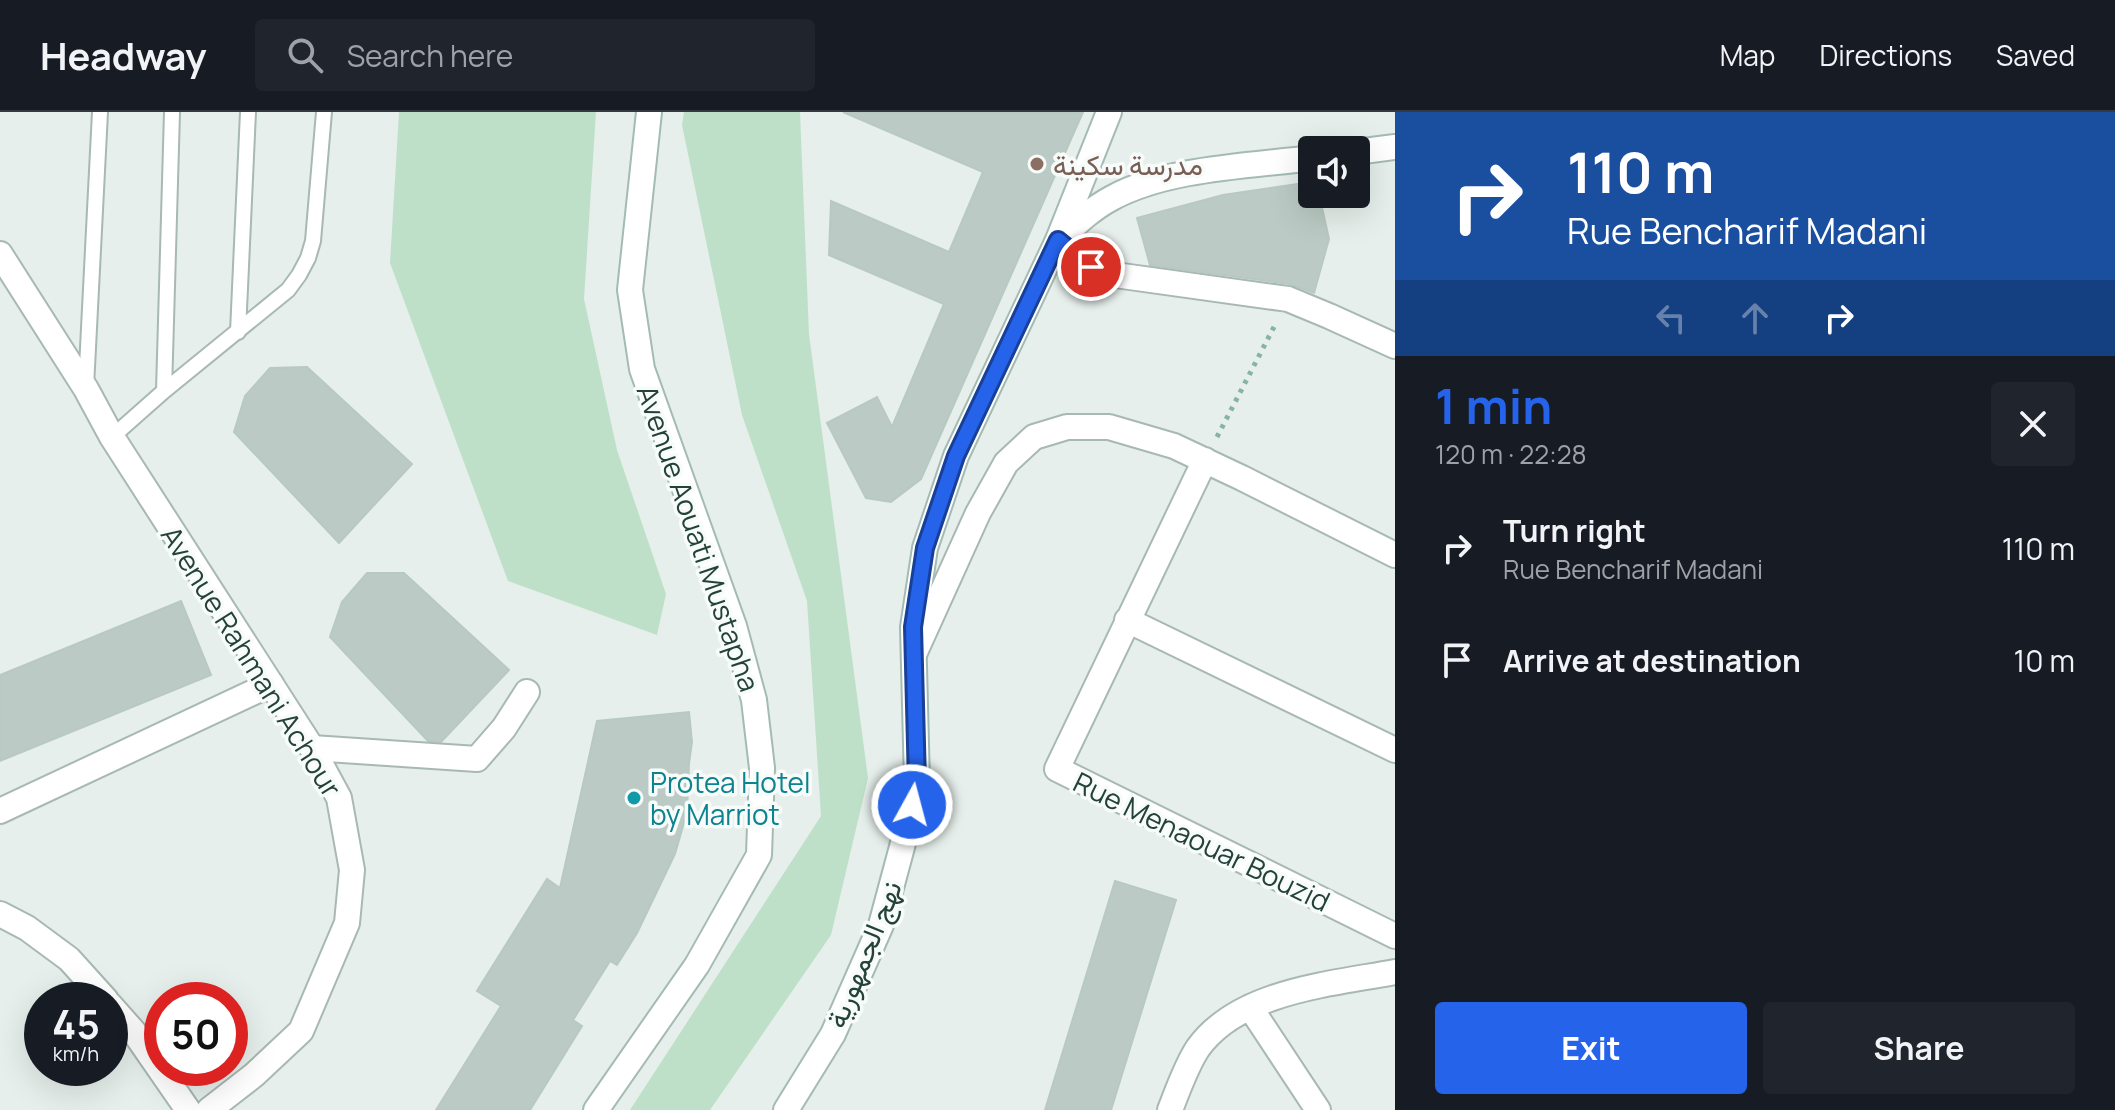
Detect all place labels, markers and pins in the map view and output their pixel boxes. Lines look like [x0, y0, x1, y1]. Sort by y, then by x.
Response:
place label: مدرسة سكينة [1053, 145, 1203, 183]
marker: مدرسة سكينة [1028, 155, 1046, 173]
pin [1057, 233, 1125, 301]
place label: Protea Hotel by Marriot [650, 763, 810, 833]
marker: Protea Hotel by Marriot [625, 789, 643, 807]

